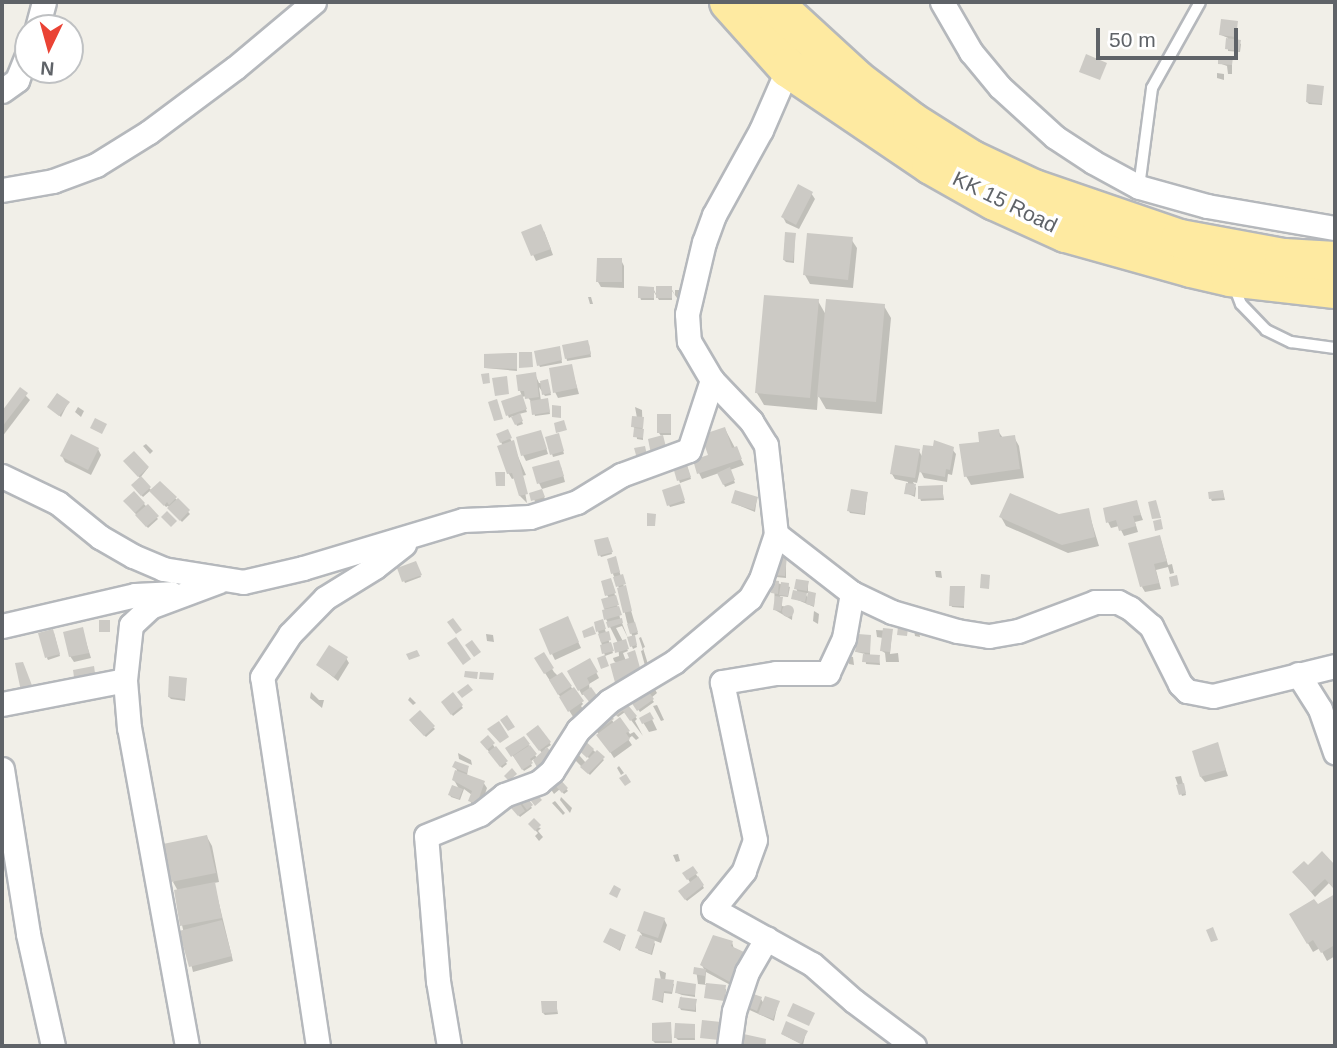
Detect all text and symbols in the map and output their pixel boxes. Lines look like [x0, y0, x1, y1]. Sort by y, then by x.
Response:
north arrow [14, 14, 84, 84]
scale bar [1099, 14, 1241, 58]
text: 50 m [1109, 28, 1156, 51]
text: N [40, 57, 55, 79]
street label: KK 15 Road [949, 166, 1061, 238]

